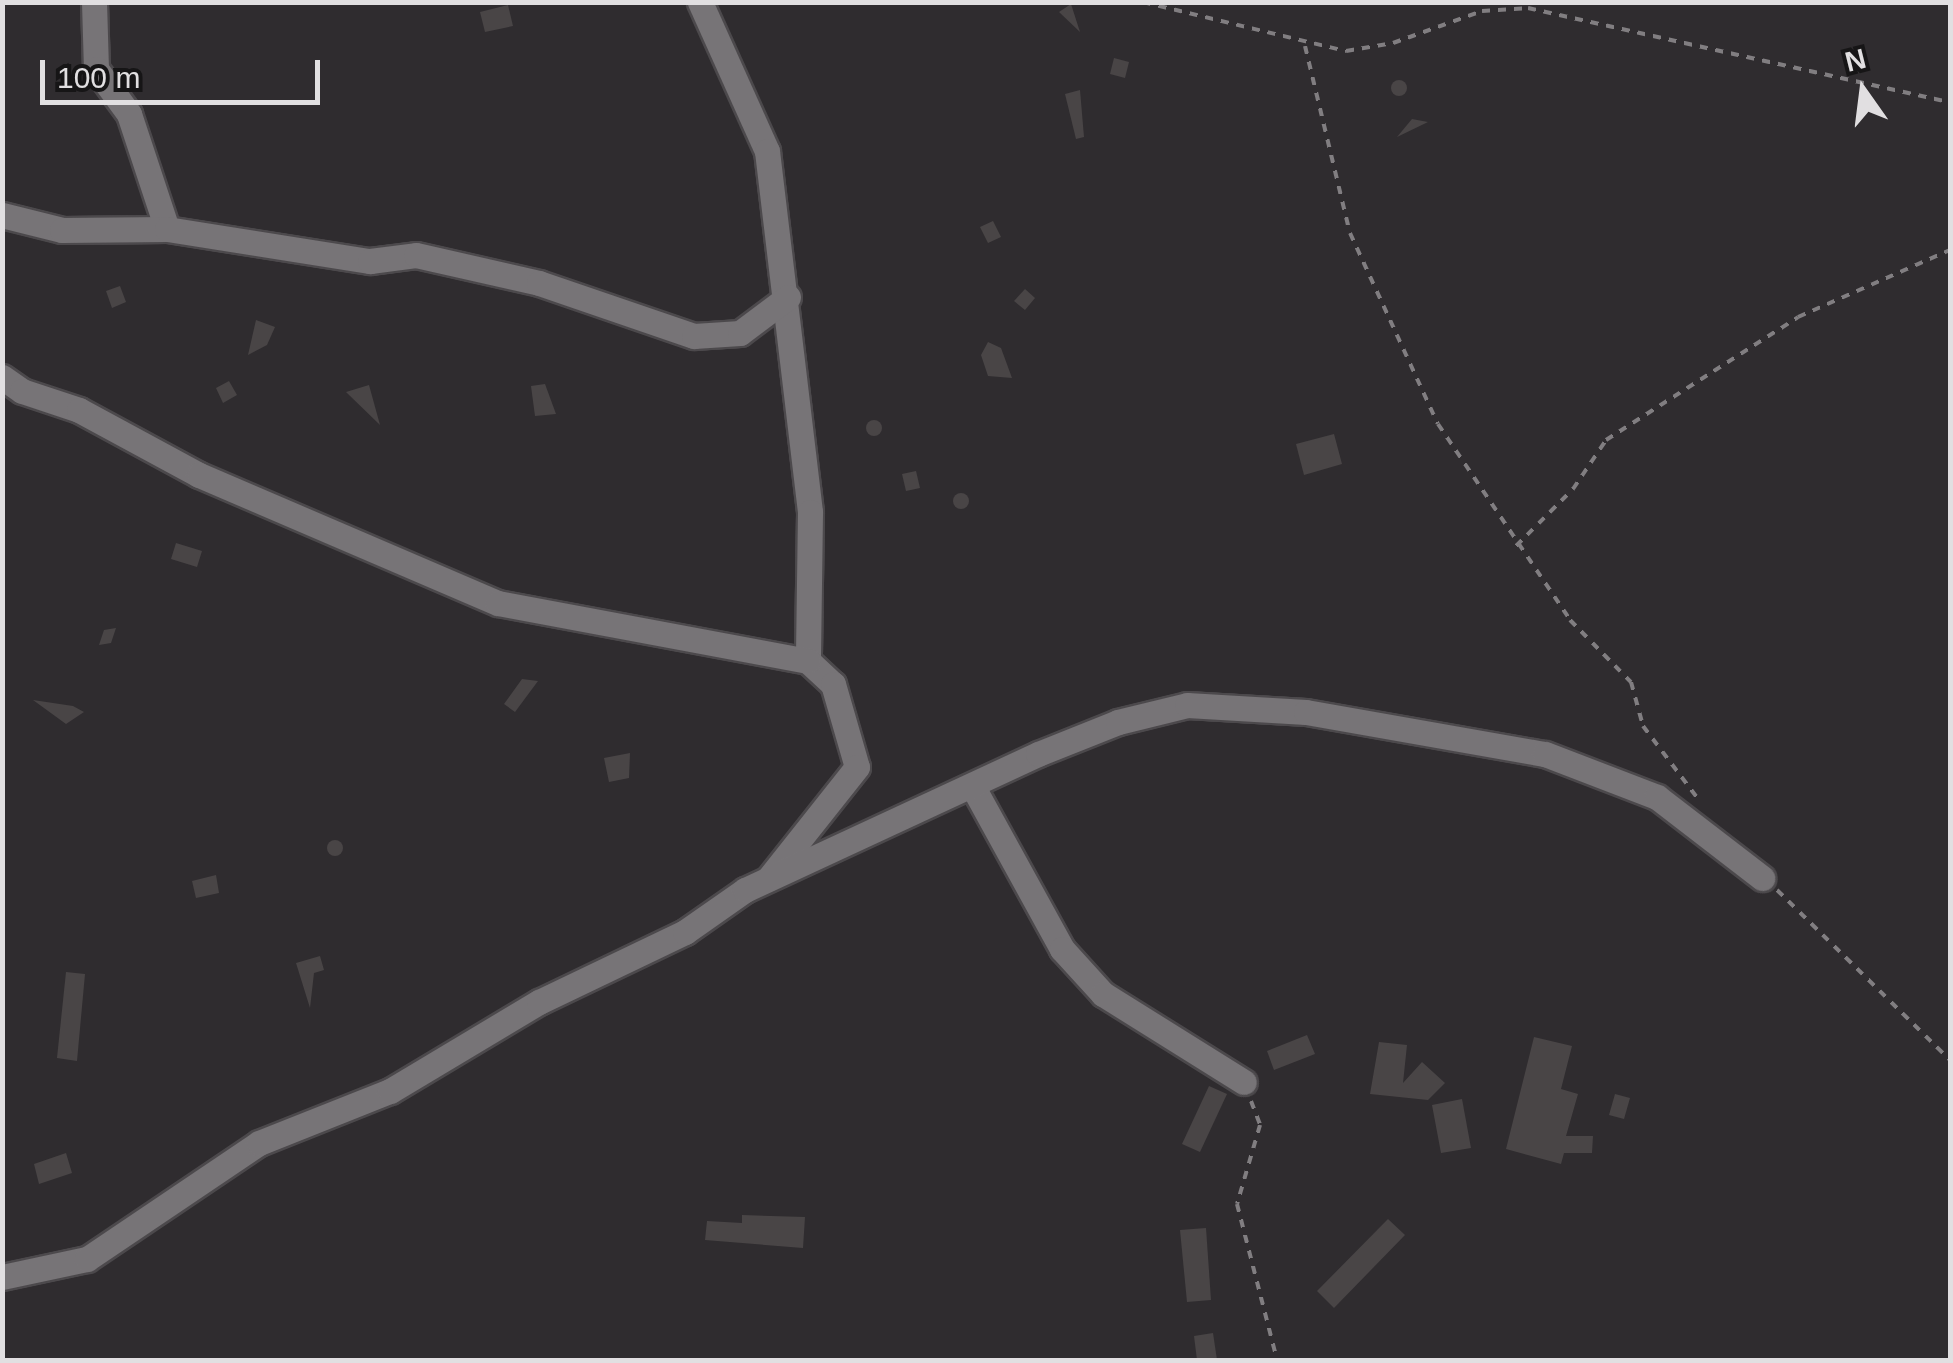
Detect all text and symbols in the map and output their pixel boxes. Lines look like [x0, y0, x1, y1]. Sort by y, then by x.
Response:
scale bar [45, 40, 325, 102]
north arrow [1813, 40, 1913, 140]
text: N [1842, 43, 1869, 78]
text: 100 m [57, 61, 140, 94]

